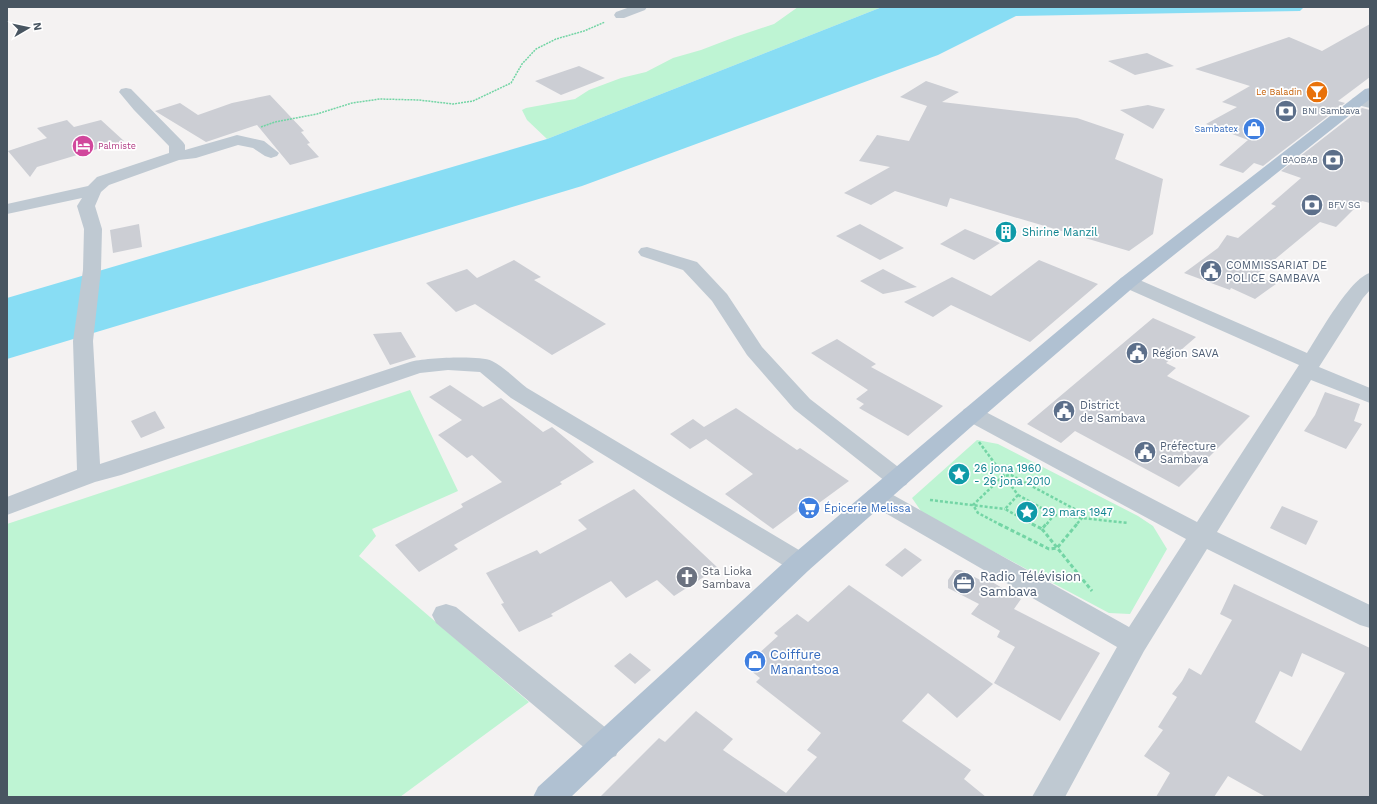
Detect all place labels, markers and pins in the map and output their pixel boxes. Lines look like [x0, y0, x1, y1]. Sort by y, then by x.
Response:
bar icon: Le Baladin [1304, 79, 1330, 105]
place label: Le Baladin [1256, 87, 1302, 97]
bank icon: BNI Sambava [1273, 98, 1299, 124]
place label: BNI Sambava [1302, 106, 1360, 116]
shop icon: Sambatex [1241, 116, 1267, 142]
place label: Sambatex [1195, 124, 1238, 134]
hotel icon: Palmiste [70, 133, 96, 159]
place label: Palmiste [98, 141, 136, 151]
bank icon: BAOBAB [1320, 147, 1346, 173]
place label: BAOBAB [1282, 155, 1318, 165]
bank icon: BFV SG [1299, 192, 1325, 218]
place label: BFV SG [1328, 200, 1360, 210]
building icon: Shirine Manzil [993, 219, 1019, 245]
place label: Shirine Manzil [1022, 226, 1098, 239]
public building icon: COMMISSARIAT DE POLICE SAMBAVA [1198, 258, 1224, 284]
place label: COMMISSARIAT DE POLICE SAMBAVA [1226, 259, 1327, 285]
public building icon: Région SAVA [1124, 340, 1150, 366]
place label: Région SAVA [1152, 347, 1219, 360]
public building icon: District de Sambava [1051, 398, 1077, 424]
place label: District de Sambava [1080, 399, 1145, 425]
public building icon: Préfecture Sambava [1132, 439, 1158, 465]
place label: Préfecture Sambava [1160, 440, 1216, 466]
place icon: 26 jona 1960 - 26 jona 2010 [946, 461, 972, 487]
place label: 26 jona 1960 - 26 jona 2010 [974, 462, 1051, 488]
supermarket icon: Épicerie Melissa [796, 495, 822, 521]
place icon: 29 mars 1947 [1014, 499, 1040, 525]
place label: Épicerie Melissa [824, 501, 911, 515]
place label: 29 mars 1947 [1042, 506, 1113, 519]
church icon: Sta Lioka Sambava [674, 564, 700, 590]
place label: Sta Lioka Sambava [702, 565, 752, 591]
place label: Radio Télévision Sambava [980, 569, 1081, 599]
office icon: Radio Télévision Sambava [951, 570, 977, 596]
place label: Coiffure Manantsoa [770, 647, 840, 677]
shop icon: Coiffure Manantsoa [742, 648, 768, 674]

